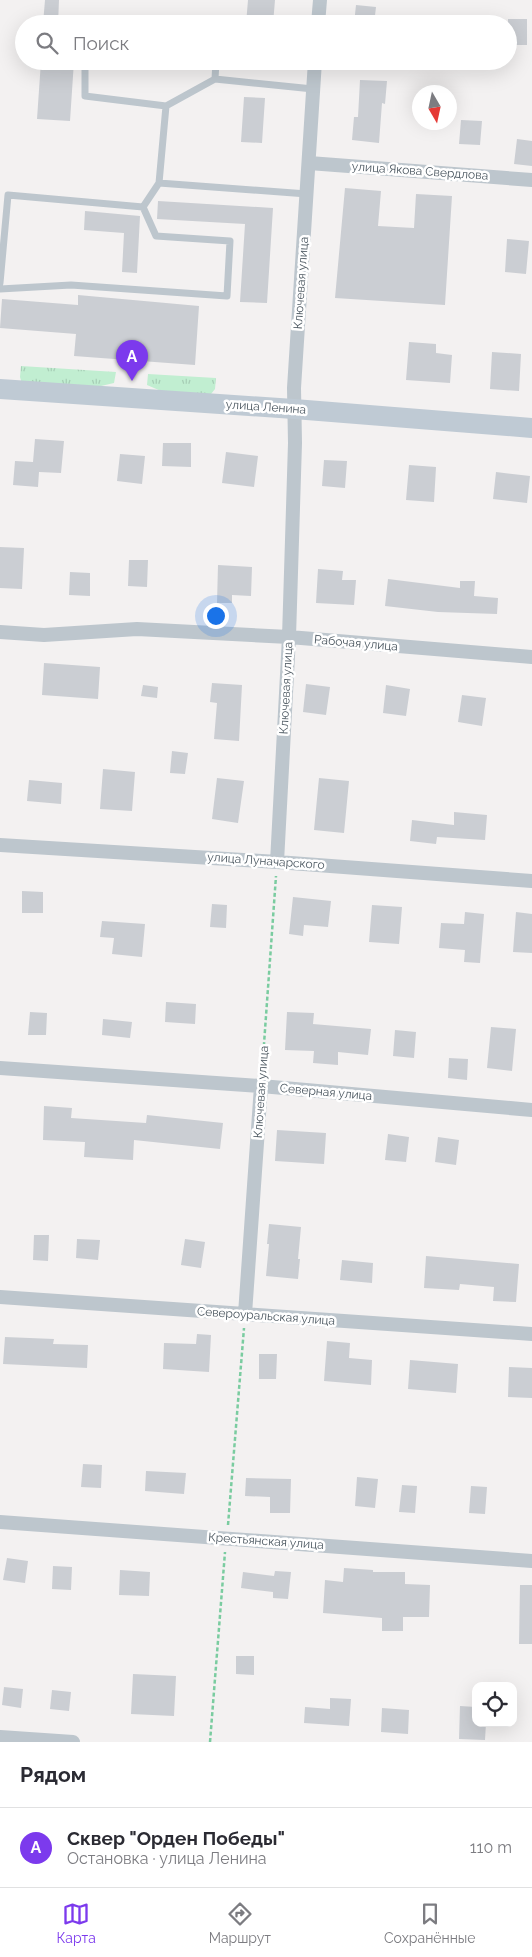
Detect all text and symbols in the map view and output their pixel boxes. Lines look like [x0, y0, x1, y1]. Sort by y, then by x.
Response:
search box [15, 15, 517, 70]
icon: search [33, 29, 61, 57]
text: Поиск [73, 32, 129, 54]
north arrow [412, 85, 457, 130]
street label: улица Якова Свердлова [351, 159, 489, 183]
street label: Ключевая улица [291, 236, 311, 330]
pin: A [116, 340, 148, 381]
street label: улица Ленина [225, 397, 307, 417]
your location [203, 603, 229, 629]
street label: Рабочая улица [314, 632, 398, 654]
street label: Ключевая улица [277, 641, 295, 735]
street label: улица Луначарского [207, 850, 325, 872]
street label: Ключевая улица [251, 1045, 271, 1139]
street label: Северная улица [279, 1081, 373, 1103]
street label: Североуральская улица [196, 1304, 336, 1328]
street label: Крестьянская улица [208, 1530, 324, 1552]
map controls [472, 1682, 517, 1727]
button: locate [472, 1682, 517, 1727]
text: Рядом [20, 1762, 86, 1787]
text: Сквер "Орден Победы" [67, 1827, 285, 1849]
text: A [31, 1838, 41, 1857]
text: 110 m [470, 1838, 512, 1857]
text: Остановка · улица Ленина [67, 1849, 267, 1868]
tab: Карта [56, 1900, 96, 1946]
tab: Маршрут [209, 1900, 271, 1946]
tab: Сохранённые [384, 1900, 476, 1946]

